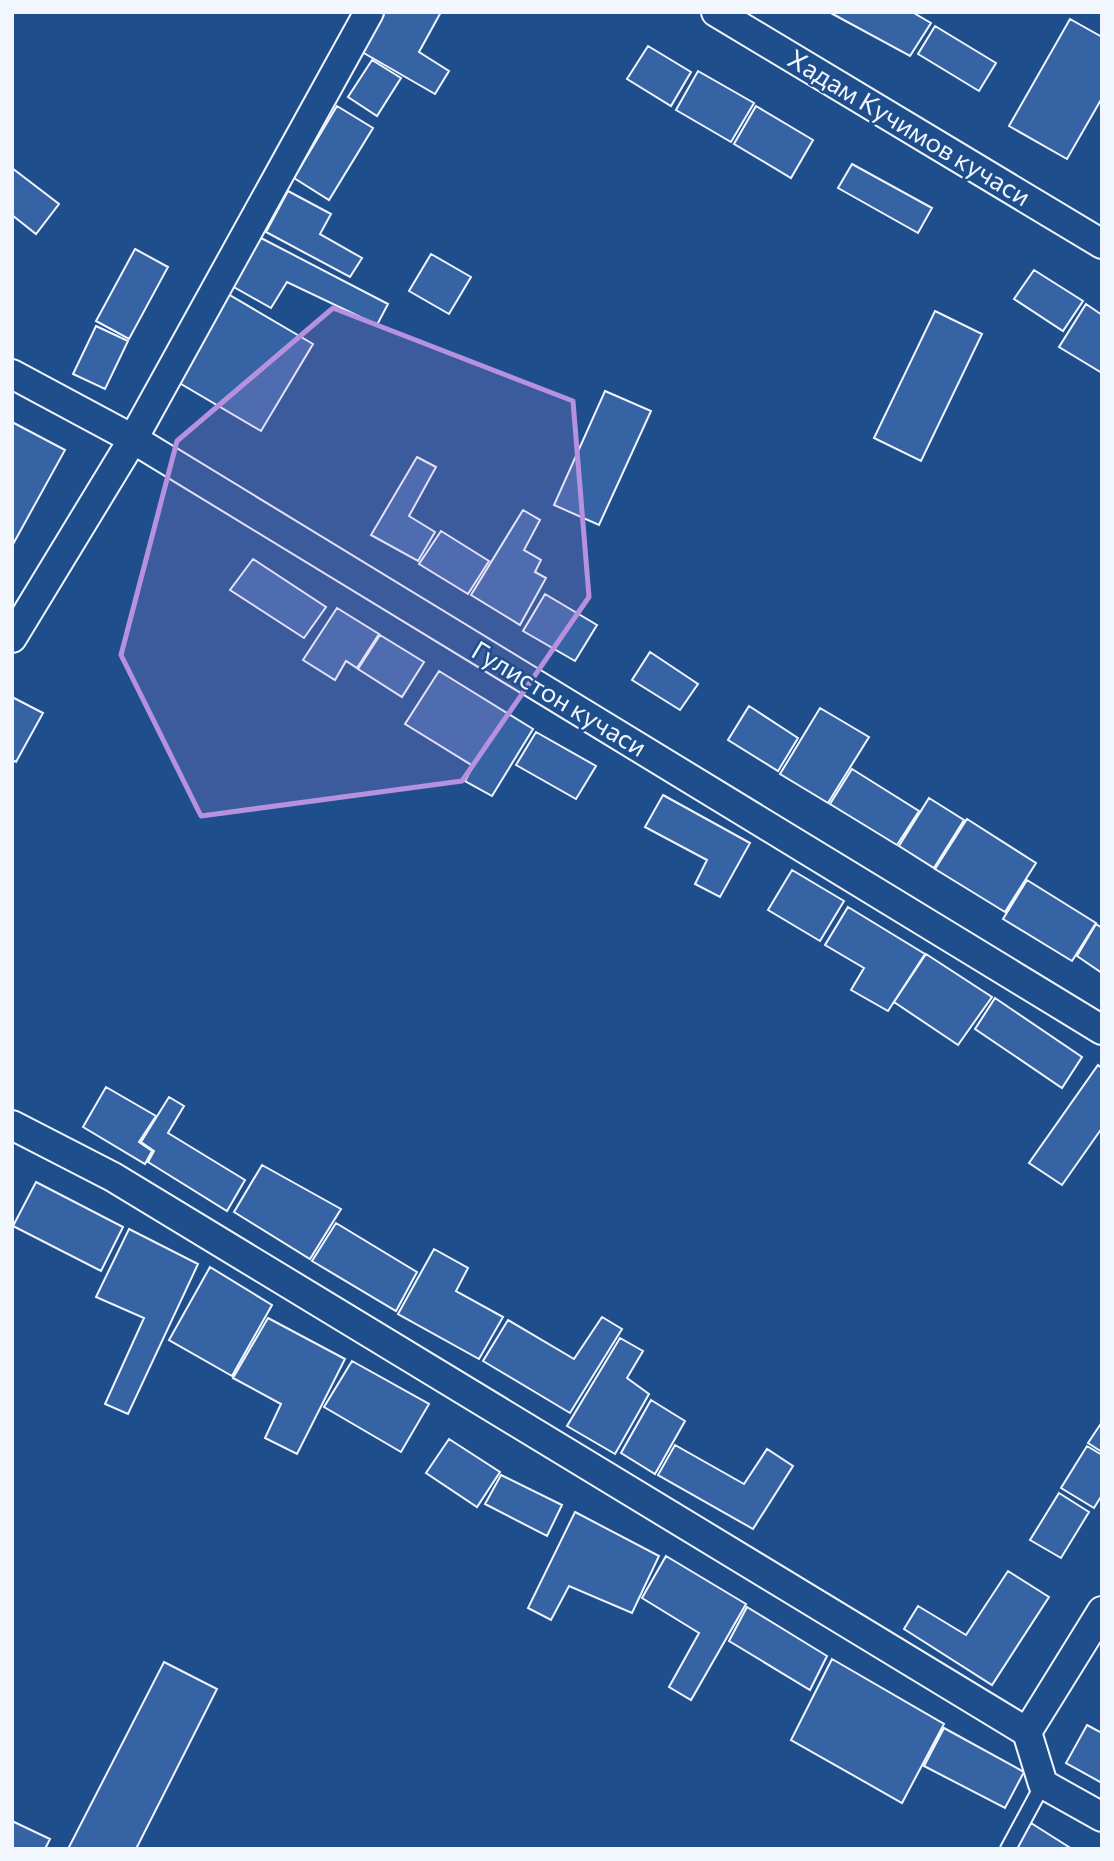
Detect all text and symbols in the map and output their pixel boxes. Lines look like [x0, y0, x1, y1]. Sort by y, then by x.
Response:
street label: Хадам Кучимов кучаси [783, 42, 1037, 211]
street label: Гулистон кучаси [467, 633, 653, 762]

